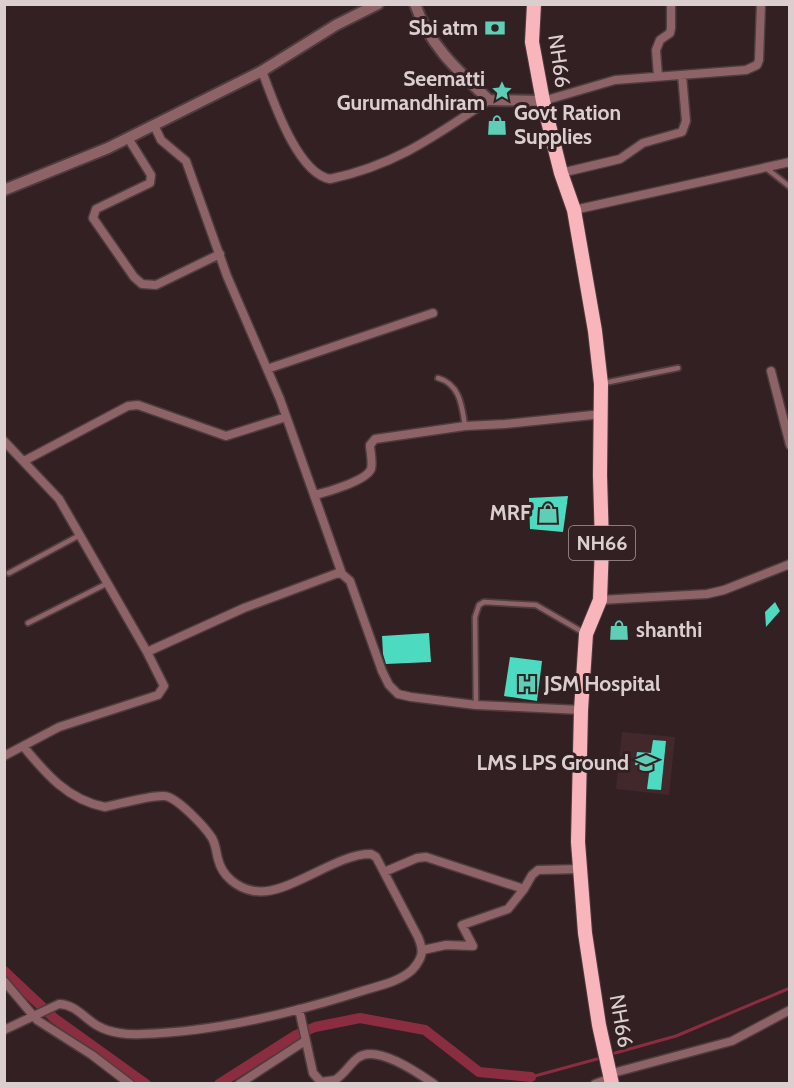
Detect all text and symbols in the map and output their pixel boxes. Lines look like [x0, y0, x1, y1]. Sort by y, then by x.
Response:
place label: Sbi atm [408, 15, 478, 40]
bank icon: Sbi atm [483, 16, 507, 40]
street label: NH66 [543, 33, 576, 89]
place label: Seematti Gurumandhiram [337, 66, 485, 115]
place icon: Seematti Gurumandhiram [490, 79, 514, 103]
place label: Govt Ration Supplies [514, 100, 621, 149]
shop icon: Govt Ration Supplies [485, 113, 509, 137]
place label: MRF [489, 500, 531, 525]
shop icon: MRF [536, 501, 560, 525]
road number: NH66 [569, 526, 635, 560]
place label: shanthi [636, 617, 702, 642]
shop icon: shanthi [607, 618, 631, 642]
place label: JSM Hospital [543, 671, 661, 696]
hospital icon: JSM Hospital [515, 672, 539, 696]
place label: LMS LPS Ground [476, 750, 629, 775]
school or university icon: LMS LPS Ground [634, 751, 658, 775]
street label: NH66 [605, 992, 638, 1049]

